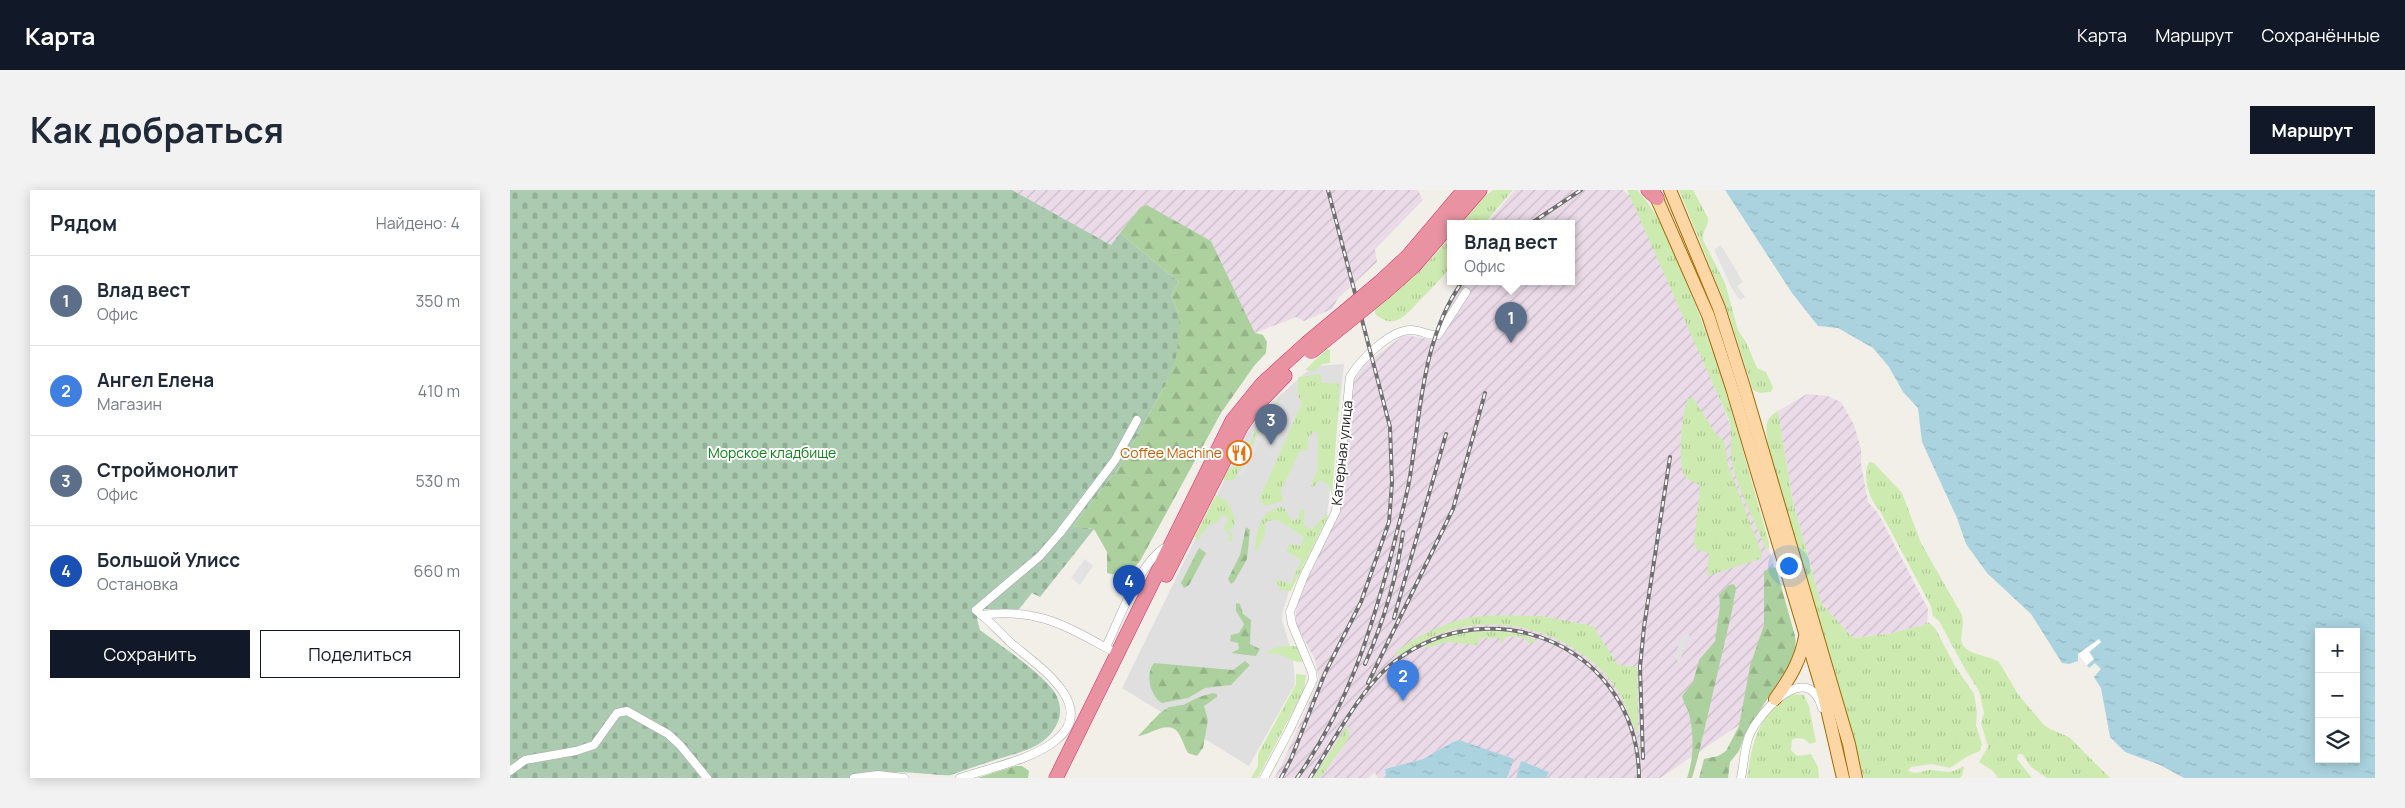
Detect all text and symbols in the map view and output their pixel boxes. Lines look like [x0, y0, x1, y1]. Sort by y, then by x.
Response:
text: Карта [25, 19, 95, 52]
text: Карта [2077, 23, 2127, 47]
text: Маршрут [2155, 23, 2233, 47]
text: Сохранённые [2261, 23, 2380, 47]
text: Как добраться [30, 106, 284, 154]
button: Маршрут [2250, 106, 2375, 154]
text: Рядом [50, 209, 117, 237]
text: Найдено: 4 [376, 212, 460, 234]
popup [1447, 220, 1575, 285]
text: Влад вест [1464, 229, 1558, 255]
text: Офис [1464, 255, 1505, 277]
text: Влад вест [97, 277, 190, 303]
text: 1 [62, 290, 70, 312]
text: 350 m [415, 290, 460, 312]
pin: 1 [1495, 302, 1527, 343]
text: Офис [97, 303, 138, 325]
text: Ангел Елена [97, 367, 214, 393]
text: 2 [61, 380, 71, 402]
text: 410 m [418, 380, 460, 402]
text: Магазин [97, 393, 162, 415]
street label: Катерная улица [1327, 399, 1356, 507]
pin: 3 [1255, 404, 1287, 445]
restaurant icon: Coffee Machine [1226, 440, 1252, 466]
park label: Морское кладбище [708, 443, 836, 462]
place label: Coffee Machine [1120, 443, 1222, 462]
text: Строймонолит [97, 457, 238, 483]
text: 3 [61, 470, 71, 492]
text: 530 m [415, 470, 460, 492]
text: Офис [97, 483, 138, 505]
text: Большой Улисс [97, 547, 240, 573]
your location [1776, 553, 1802, 579]
text: 4 [61, 560, 71, 582]
text: 660 m [414, 560, 460, 582]
pin: 4 [1113, 565, 1145, 606]
text: Остановка [97, 573, 178, 595]
map controls [2315, 628, 2360, 763]
button: + [2315, 628, 2360, 673]
button: Сохранить [50, 630, 250, 678]
button: Поделиться [260, 630, 460, 678]
pin: 2 [1387, 660, 1419, 701]
button: − [2315, 673, 2360, 718]
button: layers [2315, 718, 2360, 763]

